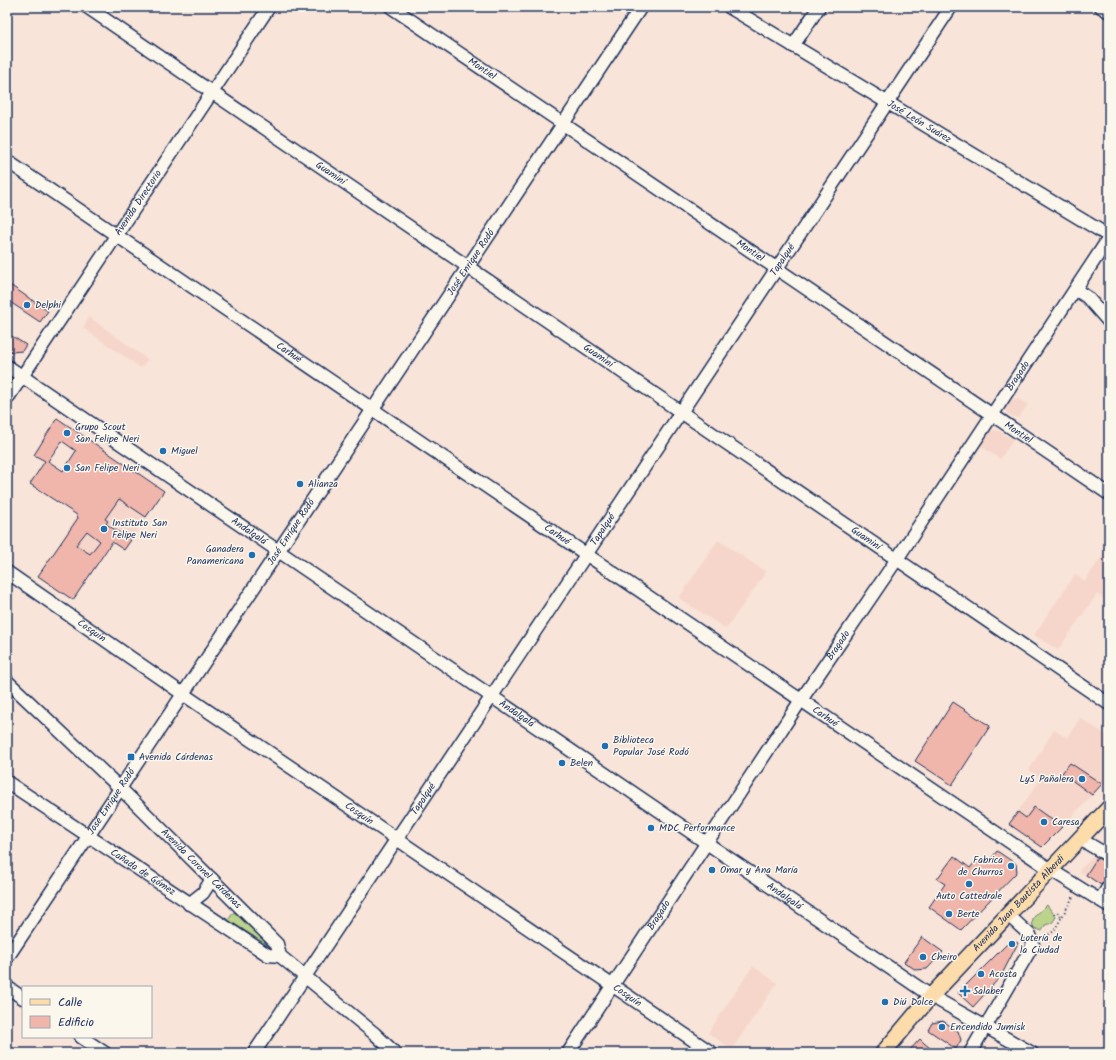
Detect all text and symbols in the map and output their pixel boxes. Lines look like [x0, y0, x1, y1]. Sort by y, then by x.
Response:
street label: Montiel [465, 53, 500, 84]
street label: José León Suárez [884, 96, 955, 148]
street label: Guaminí [312, 157, 350, 190]
street label: Avenida Directorio [110, 166, 166, 239]
street label: José Enrique Rodó [443, 226, 499, 299]
street label: Montiel [733, 235, 768, 266]
street label: Tapalqué [766, 240, 799, 279]
place label: Delphi [35, 297, 62, 313]
marker: Delphi [22, 300, 32, 310]
street label: Carhué [273, 338, 306, 368]
street label: Guaminí [580, 340, 618, 373]
street label: Bragado [1002, 357, 1034, 394]
street label: Montiel [1001, 417, 1036, 448]
place label: Grupo Scout San Felipe Neri [75, 419, 140, 447]
marker: Grupo Scout San Felipe Neri [62, 428, 72, 438]
place label: Miguel [171, 443, 198, 459]
marker: Miguel [158, 446, 168, 456]
place label: San Felipe Neri [75, 460, 140, 476]
marker: San Felipe Neri [62, 463, 72, 473]
place label: Alianza [308, 476, 338, 492]
marker: Alianza [295, 479, 305, 489]
street label: José Enrique Rodó [263, 495, 319, 568]
street label: Tapalqué [586, 510, 620, 549]
street label: Andalgalá [228, 513, 271, 550]
place label: Instituto San Felipe Neri [112, 515, 167, 543]
street label: Carhué [541, 520, 574, 550]
street label: Guaminí [848, 522, 886, 555]
marker: Instituto San Felipe Neri [99, 524, 109, 534]
place label: Ganadera Panamericana [187, 541, 244, 569]
marker: Ganadera Panamericana [247, 550, 257, 560]
street label: Cosquín [74, 615, 109, 646]
street label: Bragado [822, 627, 854, 664]
street label: Andalgalá [496, 696, 539, 732]
street label: Carhué [809, 702, 842, 732]
place label: Biblioteca Popular José Rodó [613, 732, 689, 760]
marker: Biblioteca Popular José Rodó [600, 741, 610, 751]
place label: Avenida Cárdenas [139, 749, 214, 765]
marker: Avenida Cárdenas [126, 752, 136, 762]
place label: Belen [570, 755, 593, 771]
marker: Belen [557, 758, 567, 768]
street label: José Enrique Rodó [83, 765, 139, 838]
place label: LyS Pañalera [1019, 771, 1074, 787]
marker: LyS Pañalera [1077, 774, 1087, 784]
street label: Tapalqué [407, 779, 440, 819]
street label: Cosquín [341, 798, 377, 829]
place label: Caresa [1052, 814, 1080, 830]
marker: Caresa [1039, 817, 1049, 827]
place label: MDC Performance [659, 820, 736, 836]
marker: MDC Performance [646, 823, 656, 833]
street label: Avenida Coronel Cárdenas [157, 825, 246, 913]
street label: Cañada de Gómez [107, 845, 179, 900]
street label: Avenida Juan Bautista Alberdi [969, 851, 1069, 955]
place label: Fabrica de Churros [958, 852, 1004, 880]
marker: Fabrica de Churros [1006, 861, 1016, 871]
place label: Omar y Ana María [720, 862, 798, 878]
marker: Omar y Ana María [707, 865, 717, 875]
street label: Andalgalá [763, 878, 807, 915]
marker: Auto Cattedrale [964, 879, 974, 889]
place label: Auto Cattedrale [936, 888, 1003, 904]
street label: Bragado [643, 897, 675, 934]
place label: Berte [957, 906, 980, 922]
marker: Berte [944, 909, 954, 919]
place label: Lotería de la Ciudad [1020, 930, 1063, 958]
marker: Lotería de la Ciudad [1007, 939, 1017, 949]
place label: Cheiro [931, 949, 958, 965]
marker: Cheiro [918, 952, 928, 962]
place label: Acosta [989, 966, 1017, 982]
marker: Acosta [976, 969, 986, 979]
street label: Cosquín [609, 980, 645, 1011]
place label: Salaber [973, 983, 1004, 999]
legend [22, 986, 152, 1038]
marker: Salaber [960, 986, 970, 996]
text: Calle [58, 993, 83, 1012]
place label: Diú Dolce [893, 994, 934, 1010]
marker: Diú Dolce [880, 997, 890, 1007]
text: Edificio [58, 1013, 94, 1032]
place label: Encendido Jumisk [950, 1019, 1025, 1035]
marker: Encendido Jumisk [937, 1022, 947, 1032]

